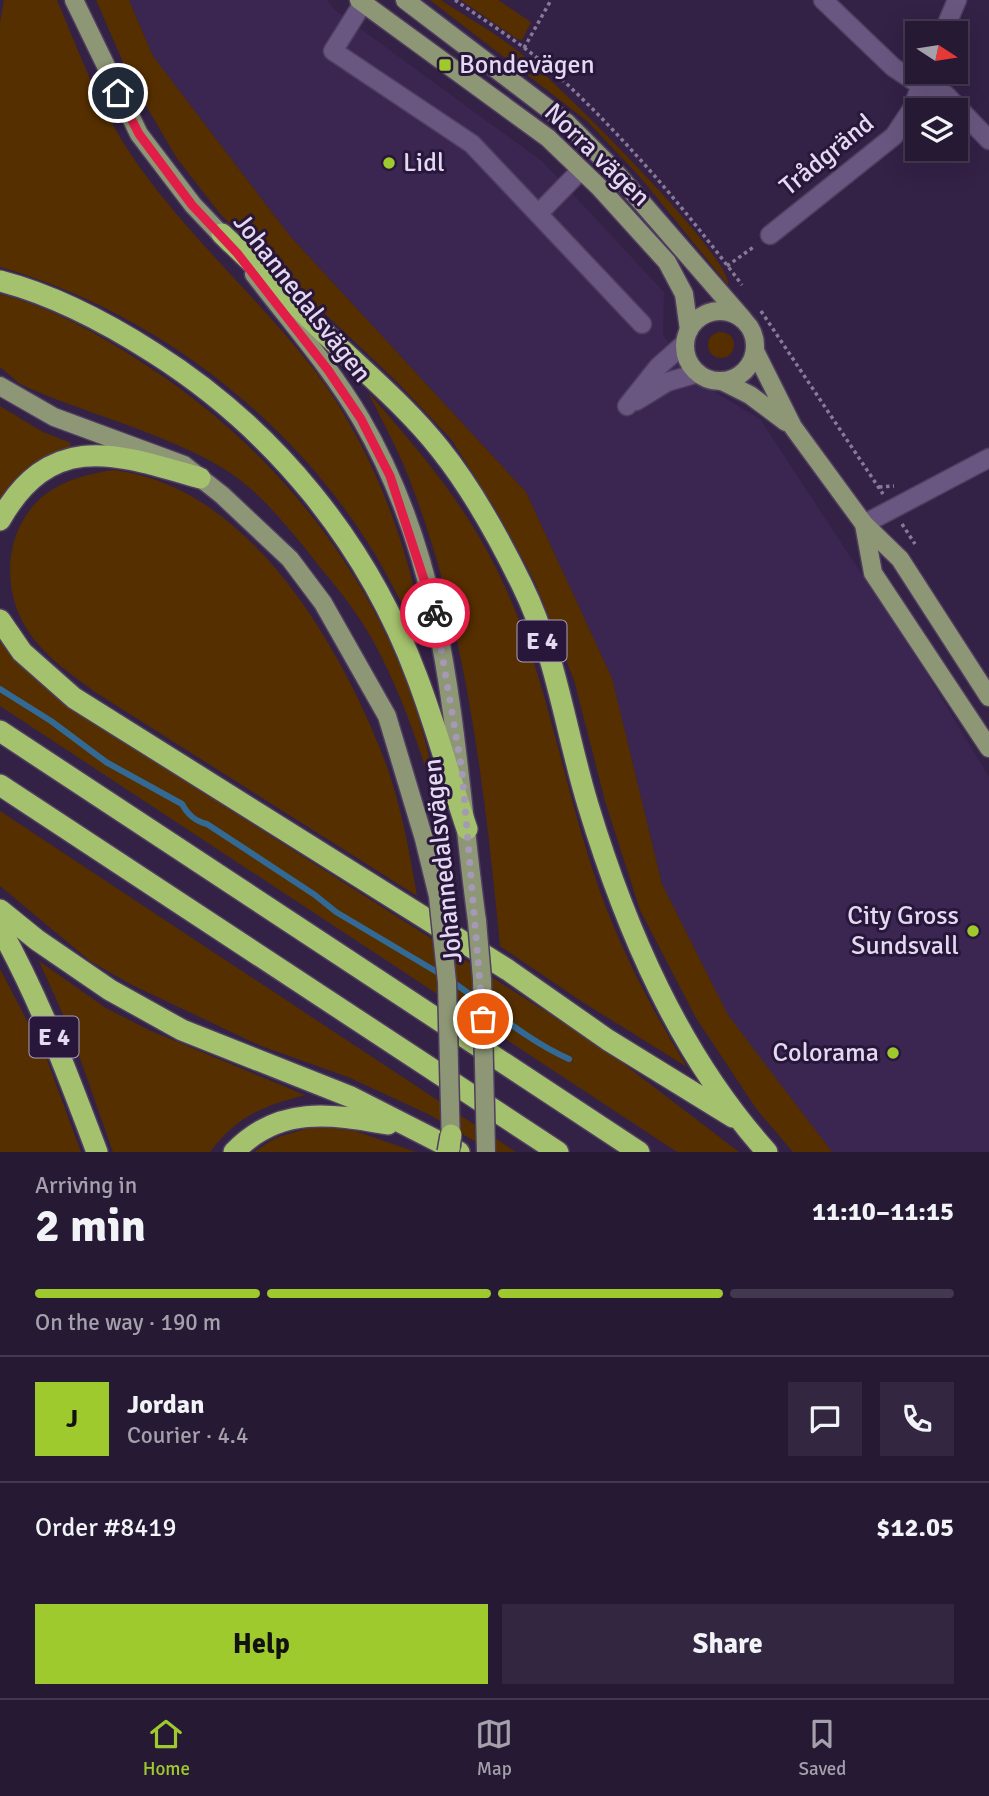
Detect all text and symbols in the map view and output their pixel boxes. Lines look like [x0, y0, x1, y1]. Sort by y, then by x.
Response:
north arrow [905, 21, 968, 84]
map controls [905, 21, 968, 161]
place label: Bondevägen [459, 49, 595, 81]
marker: Bondevägen [437, 57, 453, 73]
pin [88, 63, 148, 123]
icon: home [99, 74, 137, 112]
street label: Norra vägen [537, 97, 657, 213]
button: layers [905, 98, 968, 161]
street label: Trådgränd [773, 107, 881, 203]
place label: Lidl [403, 147, 445, 179]
marker: Lidl [381, 155, 397, 171]
street label: Johannedalsvägen [226, 207, 378, 389]
courier [400, 578, 470, 648]
icon: bike [416, 594, 454, 632]
road number: E 4 [518, 620, 566, 662]
street label: Johannedalsvägen [416, 757, 470, 965]
place label: City Gross Sundsvall [847, 900, 959, 962]
marker: City Gross Sundsvall [965, 923, 981, 939]
pin [453, 989, 513, 1049]
icon: bag [464, 1000, 502, 1038]
road number: E 4 [30, 1016, 78, 1058]
place label: Colorama [773, 1037, 879, 1069]
marker: Colorama [885, 1045, 901, 1061]
text: Arriving in [35, 1171, 137, 1200]
text: 11:10–11:15 [812, 1196, 954, 1228]
text: 2 min [35, 1198, 146, 1254]
text: On the way · 190 m [35, 1308, 221, 1337]
button: chat [788, 1382, 862, 1456]
button: phone [880, 1382, 954, 1456]
text: Jordan [127, 1389, 204, 1421]
text: J [66, 1403, 78, 1435]
text: Courier · 4.4 [127, 1421, 248, 1450]
text: Order #8419 [35, 1512, 176, 1544]
text: $12.05 [876, 1512, 954, 1544]
button: Help [35, 1604, 488, 1684]
button: Share [502, 1604, 954, 1684]
tab: Home [143, 1715, 190, 1781]
tab: Map [475, 1715, 513, 1781]
tab: Saved [798, 1715, 846, 1781]

